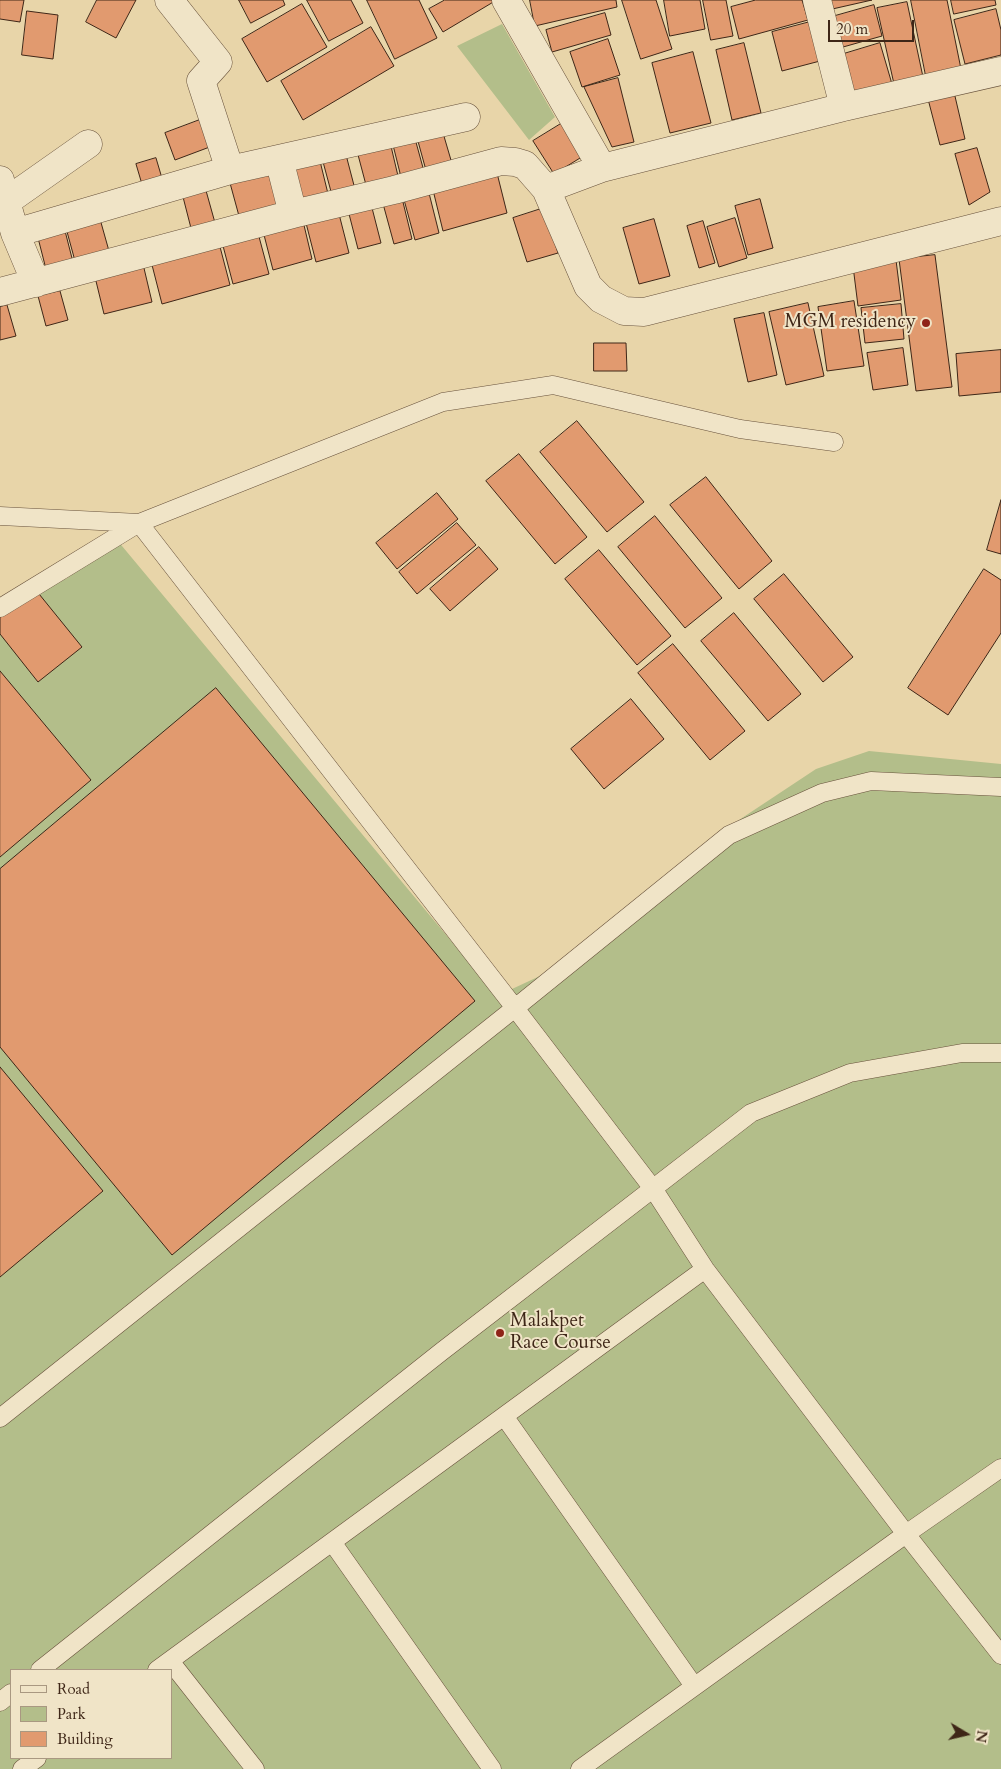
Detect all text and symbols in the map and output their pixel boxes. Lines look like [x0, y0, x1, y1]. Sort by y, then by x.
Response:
scale bar [831, 10, 917, 42]
text: 20 m [836, 19, 868, 39]
place label: MGM residency [785, 312, 916, 334]
marker: MGM residency [920, 317, 932, 329]
place label: Malakpet Race Course [510, 1311, 611, 1355]
marker: Malakpet Race Course [494, 1327, 506, 1339]
legend [10, 1669, 172, 1759]
text: Road [57, 1679, 90, 1699]
text: Park [57, 1704, 86, 1724]
north arrow [941, 1709, 991, 1759]
text: Building [57, 1729, 113, 1749]
text: N [971, 1729, 992, 1744]

